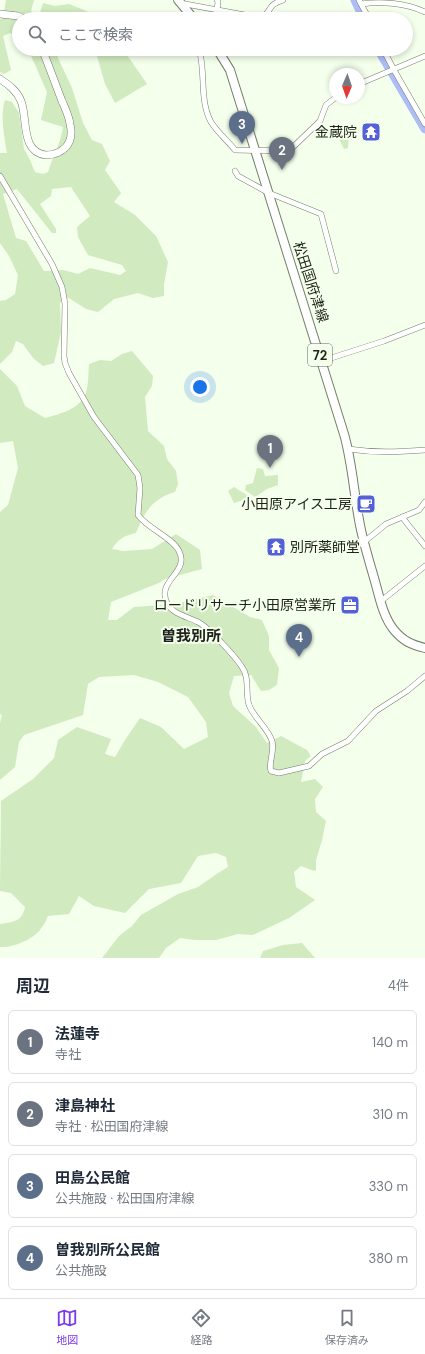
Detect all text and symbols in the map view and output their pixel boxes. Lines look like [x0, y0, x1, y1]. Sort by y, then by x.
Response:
search box [12, 12, 413, 56]
icon: search [26, 23, 48, 45]
text: ここで検索 [58, 25, 133, 45]
north arrow [329, 68, 365, 104]
pin: 3 [229, 111, 255, 144]
temple icon: 金蔵院 [360, 121, 382, 143]
place label: 金蔵院 [315, 123, 357, 141]
pin: 2 [269, 137, 295, 170]
street label: 松田国府津線 [289, 239, 333, 325]
road number: 72 [308, 344, 332, 366]
your location [190, 377, 210, 397]
pin: 1 [257, 435, 283, 468]
cafe icon: 小田原アイス工房 [355, 493, 377, 515]
place label: 小田原アイス工房 [241, 495, 352, 513]
temple icon: 別所薬師堂 [265, 536, 287, 558]
place label: 別所薬師堂 [290, 538, 360, 556]
office icon: ロードリサーチ小田原営業所 [339, 594, 361, 616]
place label: ロードリサーチ小田原営業所 [154, 596, 336, 614]
pin: 4 [286, 624, 312, 657]
district label: 曽我別所 [161, 626, 221, 646]
text: 周辺 [16, 975, 50, 997]
text: 4件 [388, 977, 409, 994]
text: 法蓮寺 [55, 1024, 100, 1044]
text: 1 [28, 1034, 32, 1051]
text: 140 m [372, 1034, 408, 1051]
text: 寺社 [55, 1046, 81, 1063]
text: 津島神社 [55, 1096, 115, 1116]
text: 2 [26, 1106, 34, 1123]
text: 310 m [373, 1106, 408, 1123]
text: 寺社 · 松田国府津線 [55, 1118, 169, 1135]
text: 田島公民館 [55, 1168, 130, 1188]
text: 3 [26, 1178, 34, 1195]
text: 330 m [369, 1178, 408, 1195]
text: 公共施設 · 松田国府津線 [55, 1190, 195, 1207]
text: 曽我別所公民館 [55, 1240, 160, 1260]
text: 4 [26, 1250, 34, 1267]
text: 380 m [368, 1250, 408, 1267]
text: 公共施設 [55, 1262, 107, 1279]
tab: 地図 [56, 1307, 78, 1347]
tab: 経路 [190, 1307, 212, 1347]
tab: 保存済み [325, 1307, 369, 1347]

